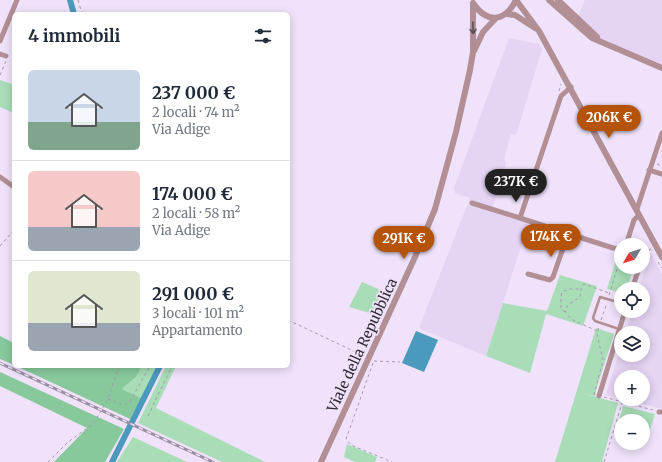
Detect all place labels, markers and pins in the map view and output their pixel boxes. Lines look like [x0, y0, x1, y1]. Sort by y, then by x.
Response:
pin: 206K € [576, 105, 642, 139]
pin: 237K € [483, 169, 549, 203]
pin: 174K € [518, 224, 584, 258]
pin: 291K € [371, 226, 437, 260]

